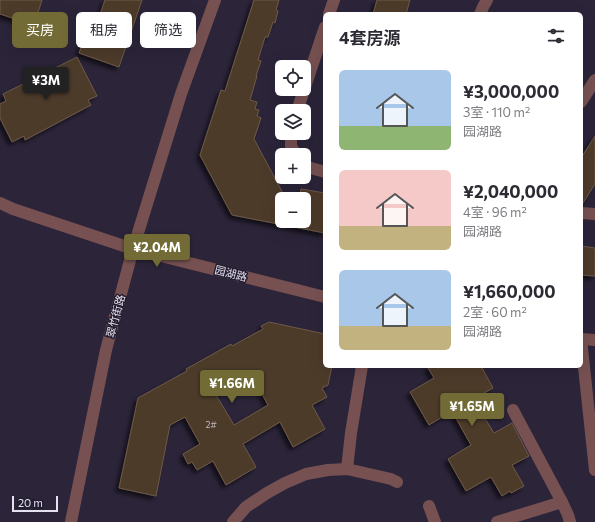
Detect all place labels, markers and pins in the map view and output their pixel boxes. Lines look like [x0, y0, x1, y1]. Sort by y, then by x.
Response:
pin: ¥3M [27, 67, 65, 101]
pin: ¥2.04M [124, 234, 190, 268]
pin: ¥1.66M [199, 370, 265, 404]
pin: ¥1.65M [439, 393, 505, 427]

